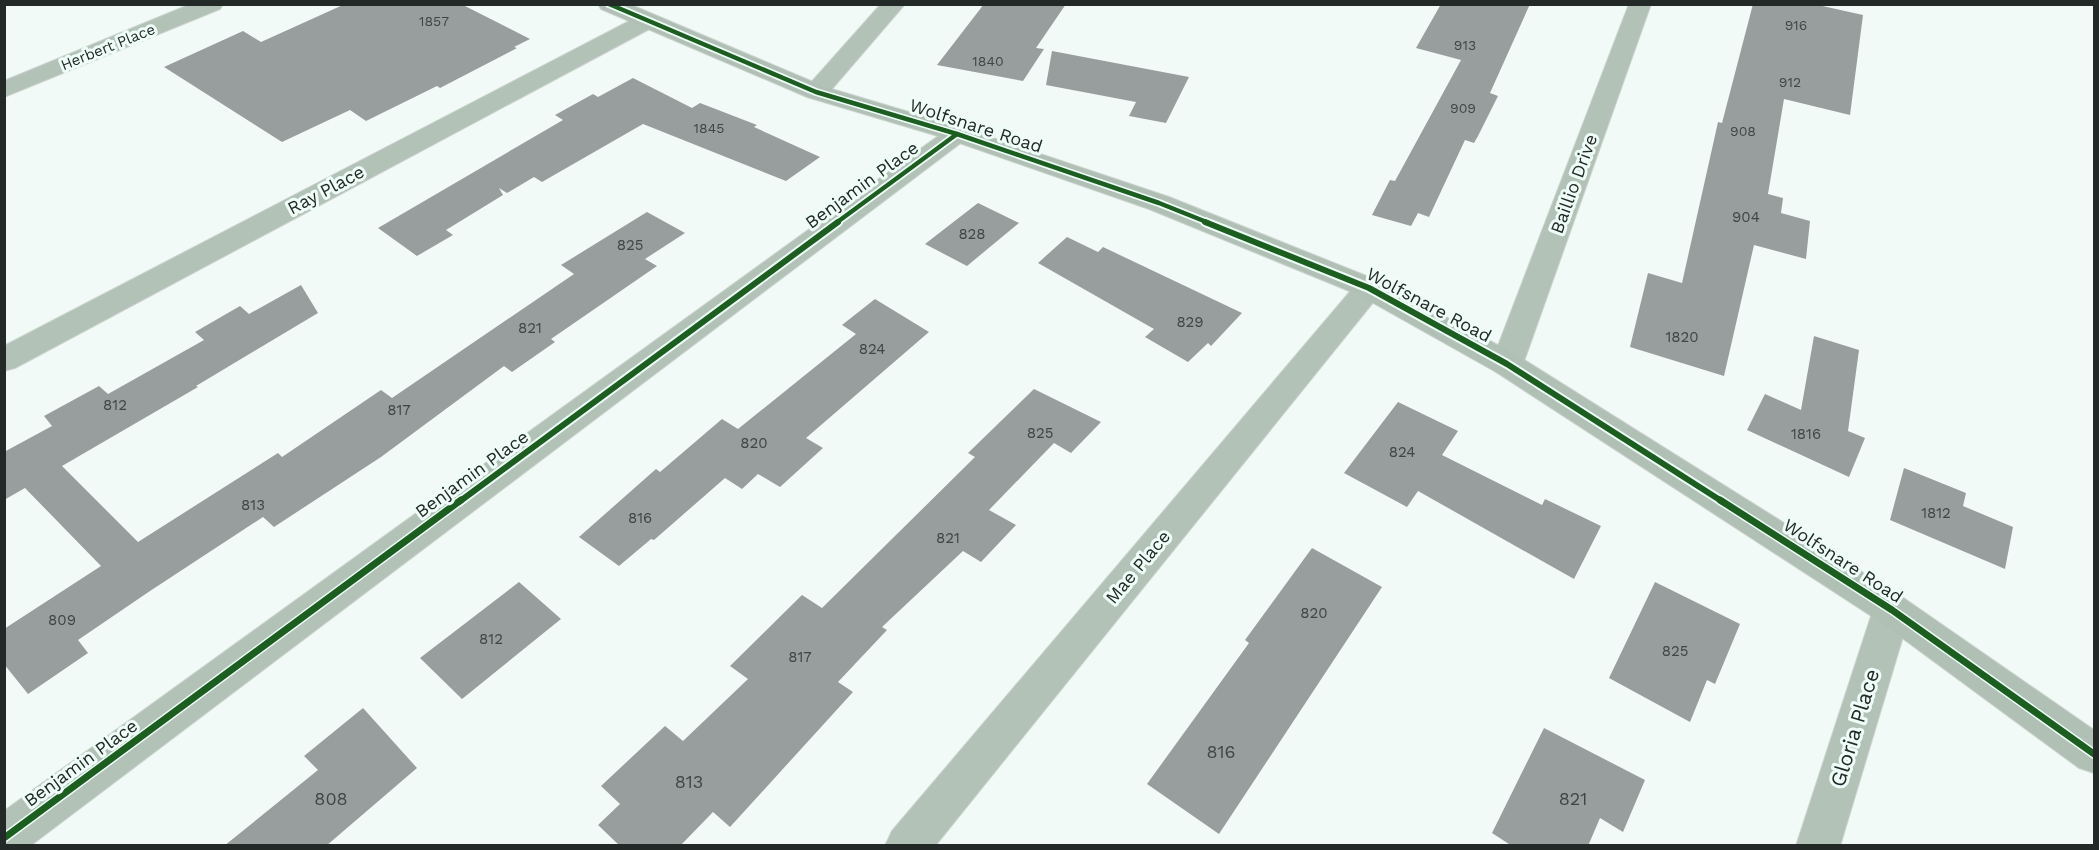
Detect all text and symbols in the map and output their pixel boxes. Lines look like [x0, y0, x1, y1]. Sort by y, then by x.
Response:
house number: 1857 [419, 13, 449, 29]
house number: 916 [1785, 17, 1807, 33]
street label: Herbert Place [58, 20, 158, 74]
house number: 913 [1454, 37, 1476, 53]
house number: 1840 [972, 53, 1004, 69]
house number: 912 [1779, 74, 1801, 90]
street label: Wolfsnare Road [907, 94, 1045, 157]
house number: 909 [1450, 100, 1476, 116]
house number: 1845 [694, 120, 724, 136]
house number: 908 [1730, 123, 1756, 139]
street label: Baillio Drive [1546, 131, 1601, 236]
street label: Benjamin Place [801, 137, 922, 233]
street label: Ray Place [284, 161, 368, 218]
house number: 904 [1732, 208, 1760, 226]
house number: 828 [958, 225, 986, 243]
house number: 825 [617, 236, 643, 254]
street label: Wolfsnare Road [1363, 263, 1495, 346]
house number: 829 [1176, 313, 1204, 331]
house number: 821 [518, 319, 542, 337]
house number: 1820 [1665, 328, 1699, 346]
house number: 824 [859, 340, 885, 358]
house number: 812 [103, 396, 127, 414]
house number: 817 [387, 401, 411, 419]
house number: 825 [1027, 424, 1053, 442]
house number: 1816 [1791, 425, 1821, 443]
street label: Benjamin Place [411, 426, 532, 522]
house number: 820 [740, 434, 768, 452]
house number: 824 [1389, 443, 1415, 461]
house number: 813 [241, 496, 265, 514]
house number: 1812 [1921, 504, 1951, 522]
house number: 816 [628, 509, 652, 527]
street label: Wolfsnare Road [1780, 514, 1907, 607]
street label: Mae Place [1101, 526, 1174, 608]
house number: 821 [936, 529, 960, 547]
house number: 820 [1300, 604, 1328, 622]
house number: 809 [48, 611, 76, 629]
house number: 812 [479, 630, 503, 648]
house number: 825 [1662, 642, 1688, 660]
house number: 817 [788, 648, 812, 666]
street label: Gloria Place [1825, 666, 1884, 790]
street label: Benjamin Place [20, 715, 141, 811]
house number: 816 [1206, 741, 1236, 762]
house number: 813 [675, 771, 703, 792]
house number: 808 [314, 788, 348, 809]
house number: 821 [1559, 788, 1587, 809]

